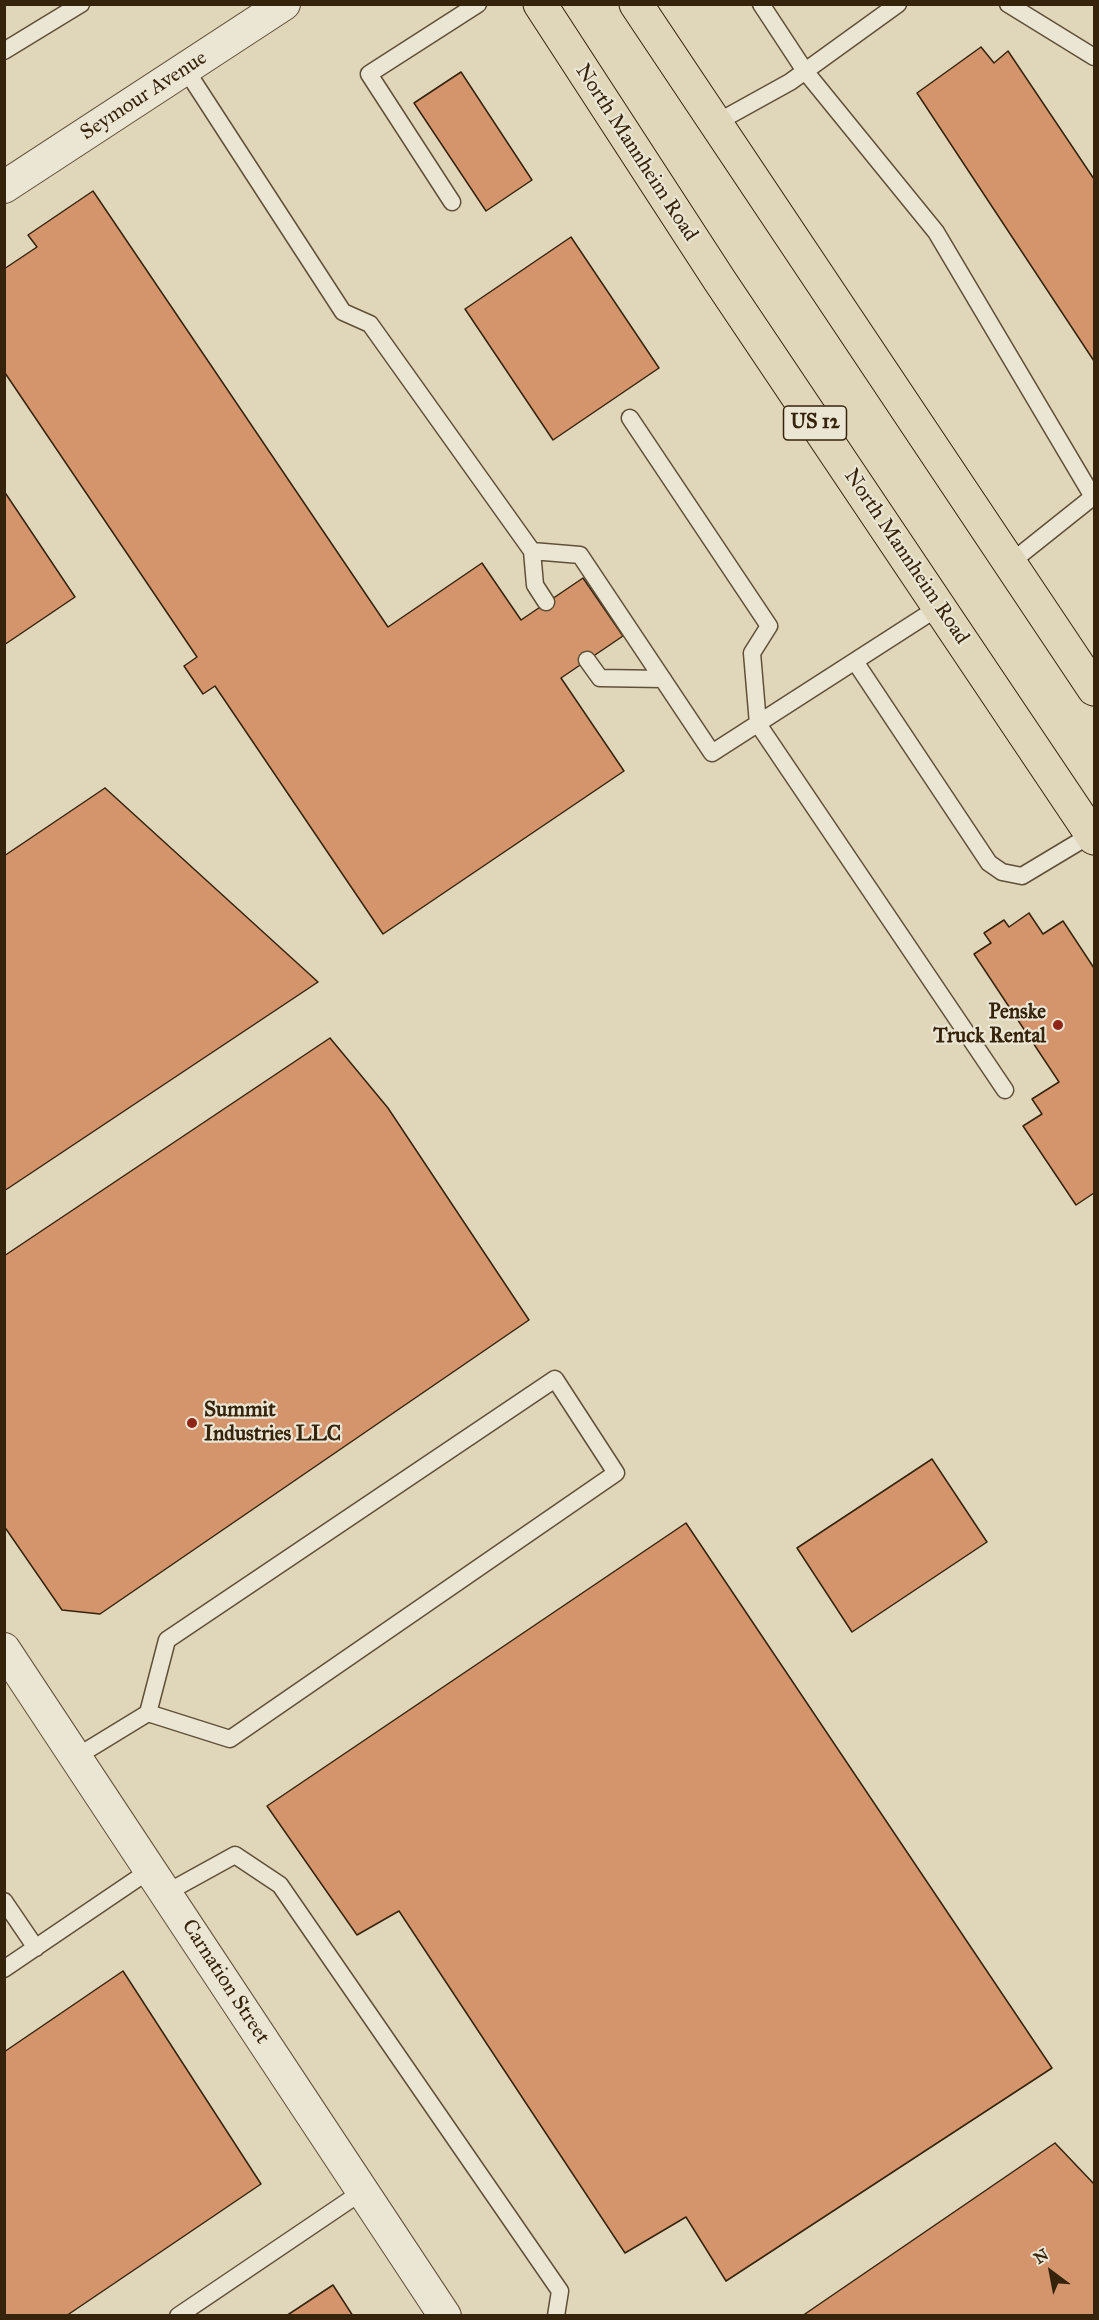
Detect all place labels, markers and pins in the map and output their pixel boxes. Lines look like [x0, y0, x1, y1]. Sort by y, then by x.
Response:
place label: Penske Truck Rental [933, 1000, 1046, 1050]
marker: Penske Truck Rental [1051, 1018, 1065, 1032]
place label: Summit Industries LLC [204, 1398, 341, 1448]
marker: Summit Industries LLC [185, 1416, 199, 1430]

